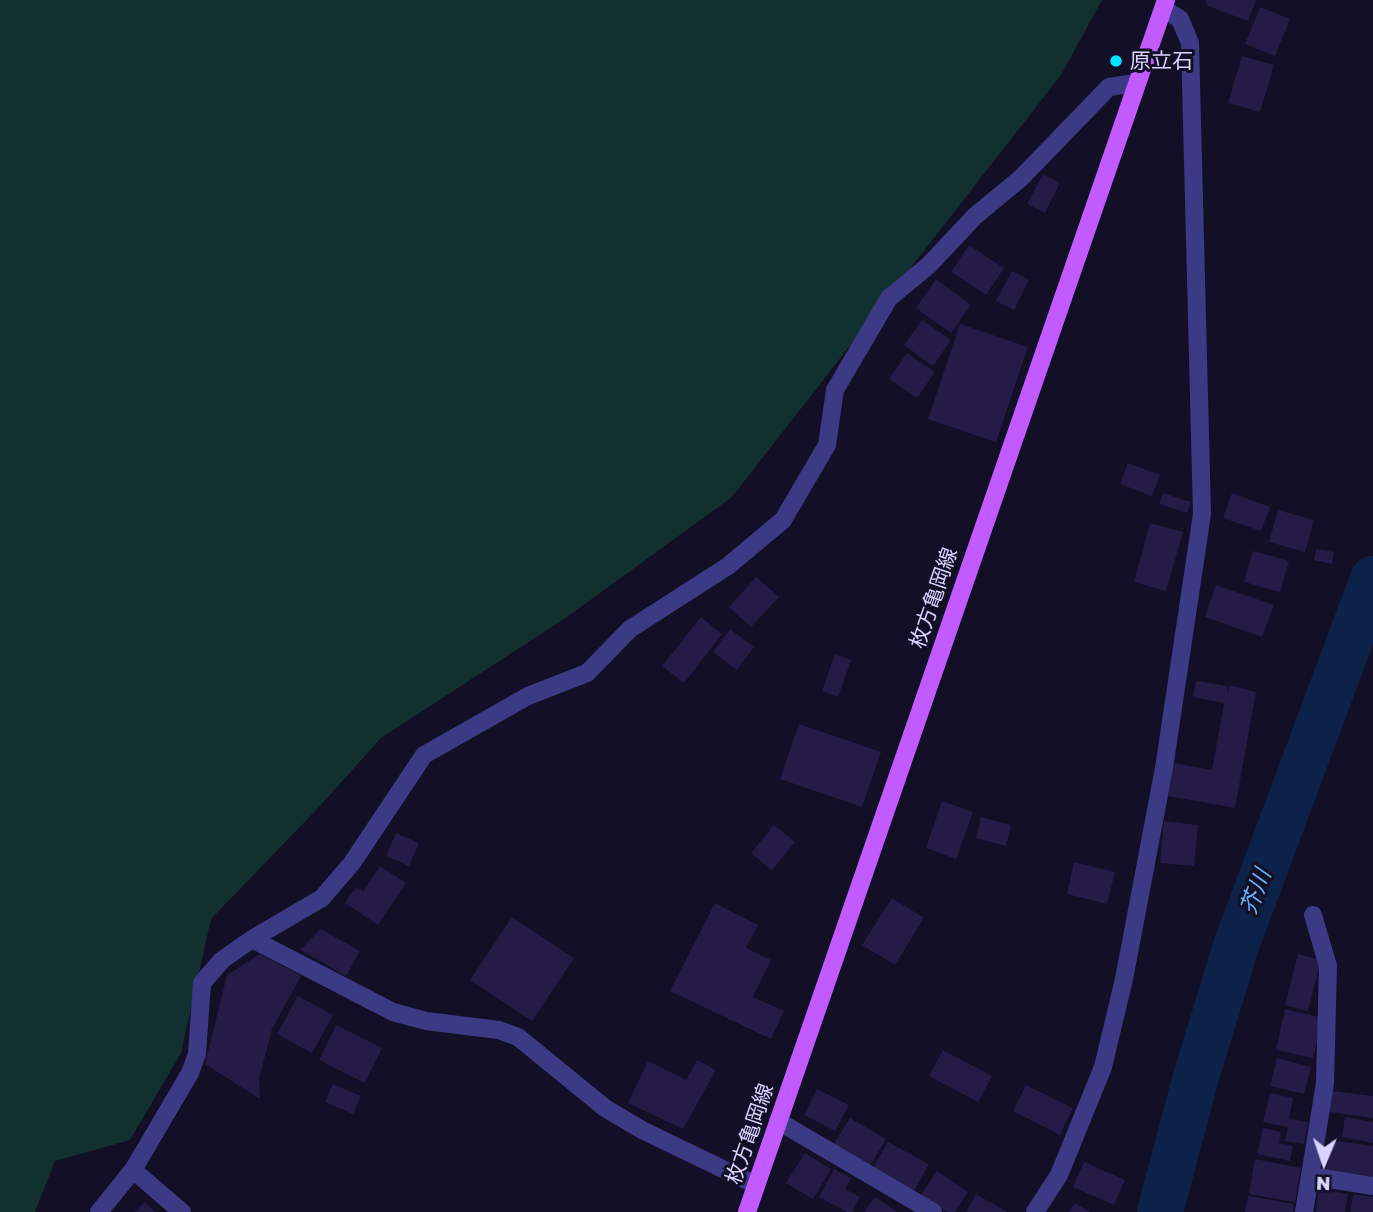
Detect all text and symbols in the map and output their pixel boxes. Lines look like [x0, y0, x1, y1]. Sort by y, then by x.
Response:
place label: 原立石 [1130, 48, 1193, 74]
marker: 原立石 [1108, 53, 1124, 69]
street label: 枚方亀岡線 [905, 544, 963, 652]
water label: 芥川 [1235, 866, 1277, 918]
street label: 枚方亀岡線 [721, 1080, 779, 1188]
north arrow [1289, 1128, 1359, 1198]
text: N [1316, 1173, 1331, 1196]

